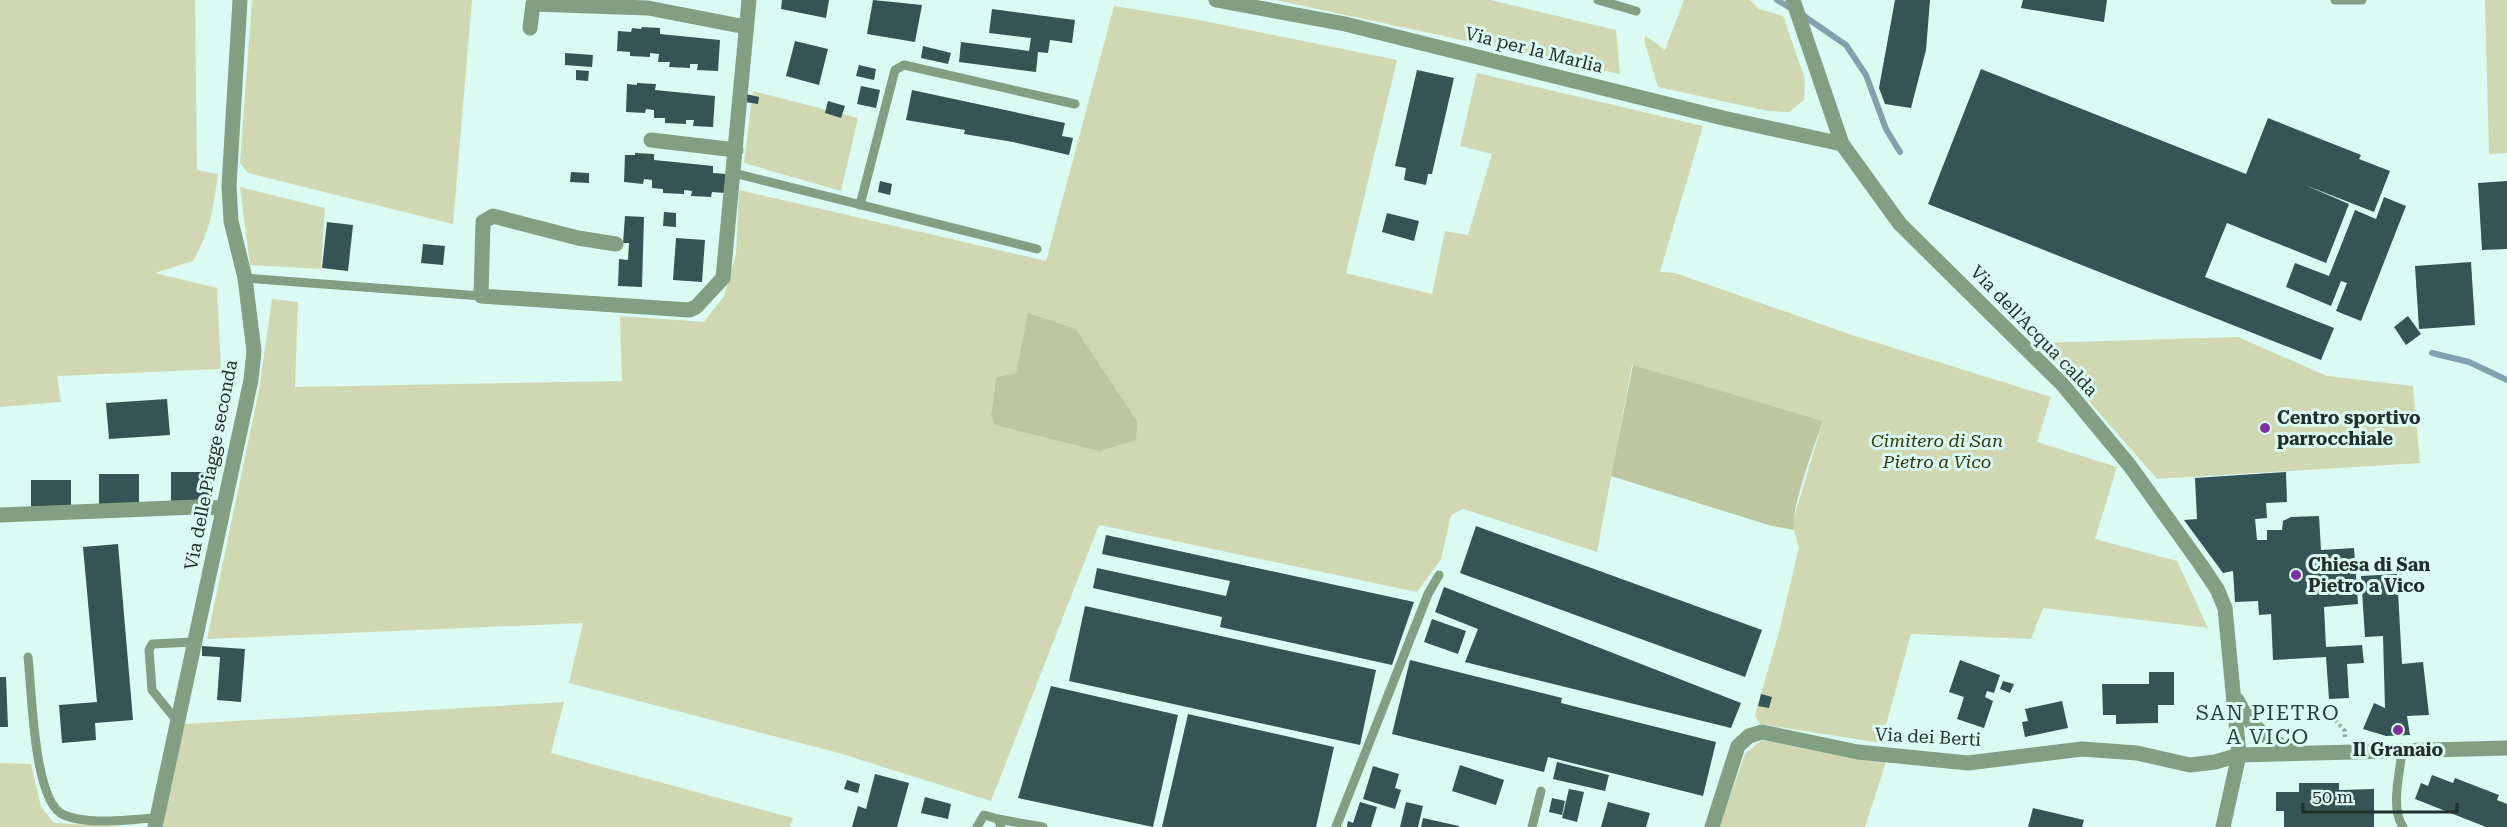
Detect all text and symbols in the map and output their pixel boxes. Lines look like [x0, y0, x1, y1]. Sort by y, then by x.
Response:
street label: Via per la Marlia [1463, 22, 1605, 77]
street label: Via dell'Acqua calda [1966, 261, 2102, 401]
street label: Via delle Piagge seconda [180, 358, 241, 572]
place label: Centro sportivo parrocchiale [2277, 407, 2421, 449]
marker: Centro sportivo parrocchiale [2258, 421, 2272, 435]
park label: Cimitero di San Pietro a Vico [1871, 430, 2003, 472]
place label: Chiesa di San Pietro a Vico [2308, 554, 2430, 596]
marker: Chiesa di San Pietro a Vico [2289, 568, 2303, 582]
district label: SAN PIETRO A VICO [2196, 701, 2340, 749]
street label: Via dei Berti [1874, 723, 1982, 750]
marker: Il Granaio [2391, 723, 2405, 737]
place label: Il Granaio [2353, 739, 2444, 760]
scale bar [2303, 776, 2458, 814]
text: 50 m [2312, 786, 2353, 807]

